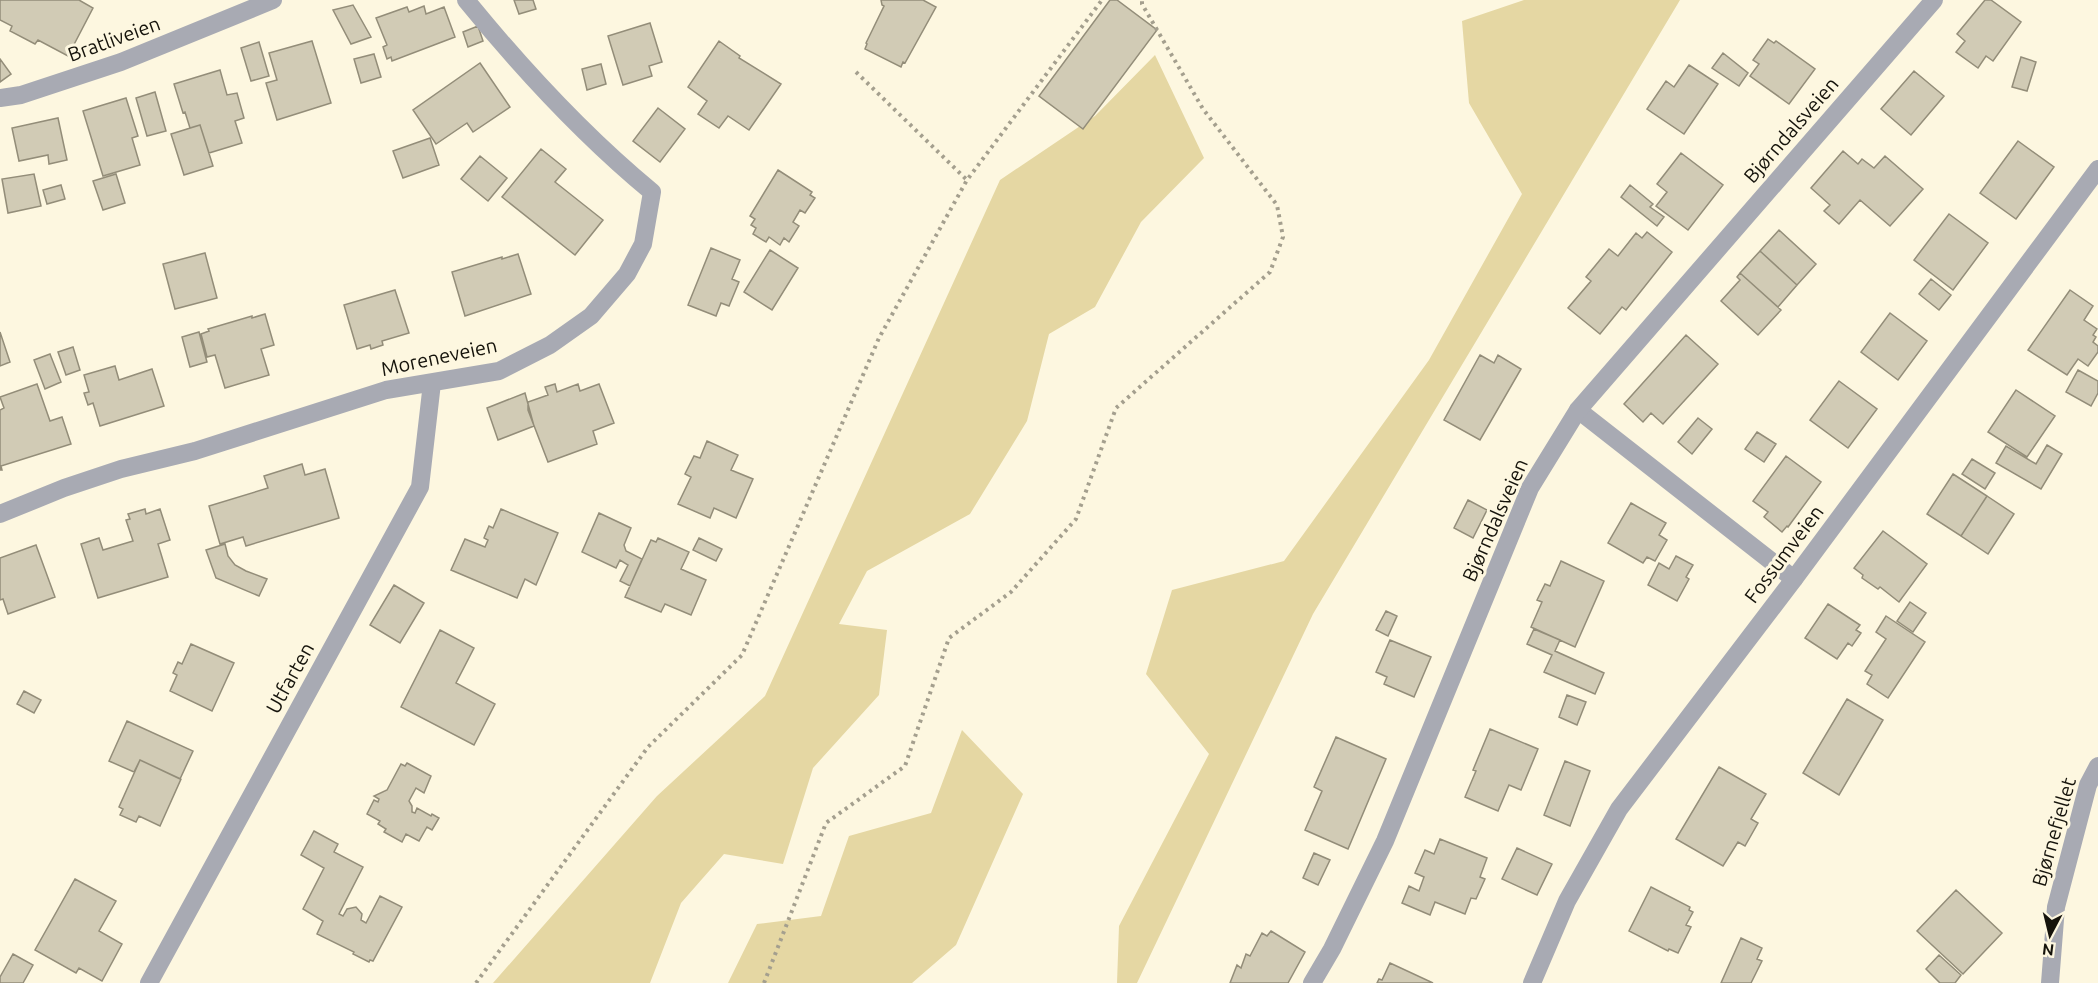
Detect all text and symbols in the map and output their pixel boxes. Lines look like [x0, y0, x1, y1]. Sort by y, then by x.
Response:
street label: Bratliveien [65, 11, 163, 66]
street label: Bjørndalsveien [1739, 72, 1843, 187]
street label: Moreneveien [379, 333, 499, 380]
street label: Bjørndalsveien [1457, 455, 1532, 585]
street label: Fossumveien [1739, 500, 1828, 607]
street label: Utfarten [261, 638, 318, 717]
street label: Bjørnefjellet [2027, 775, 2080, 889]
north arrow [2020, 905, 2080, 965]
text: N [2041, 940, 2055, 960]

